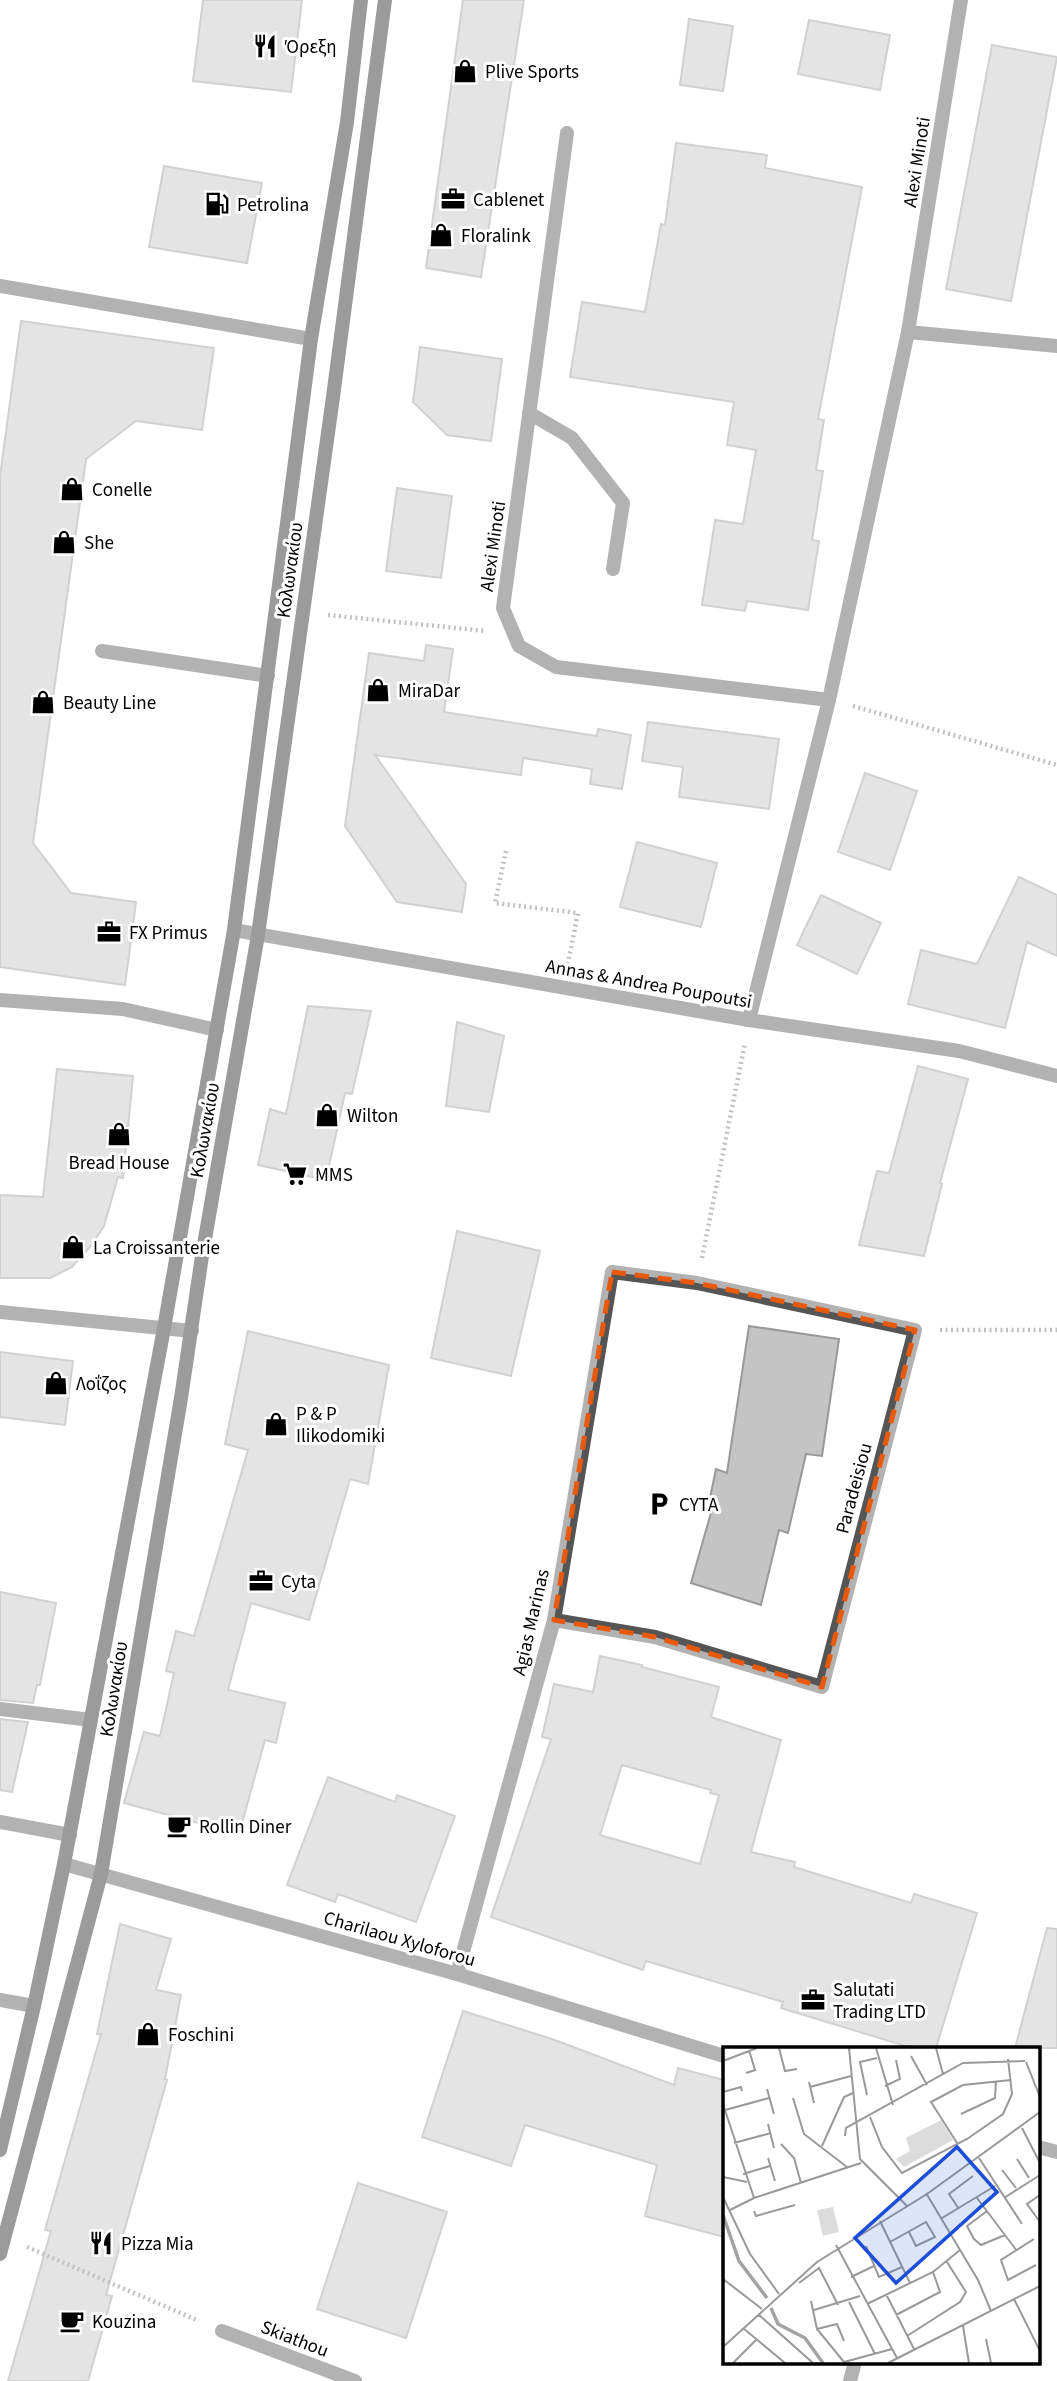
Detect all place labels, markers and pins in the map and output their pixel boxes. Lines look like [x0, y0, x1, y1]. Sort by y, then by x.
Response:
restaurant icon: Όρεξη [251, 32, 279, 60]
place label: Όρεξη [284, 34, 336, 61]
shop icon: Plive Sports [451, 57, 479, 85]
place label: Plive Sports [485, 59, 579, 86]
office icon: Cablenet [439, 185, 467, 213]
place label: Cablenet [473, 187, 545, 214]
fuel station icon: Petrolina [203, 190, 231, 218]
place label: Petrolina [237, 192, 309, 219]
shop icon: Floralink [427, 221, 455, 249]
place label: Floralink [461, 223, 531, 250]
shop icon: Conelle [58, 475, 86, 503]
place label: Conelle [92, 477, 152, 504]
shop icon: She [50, 528, 78, 556]
place label: She [84, 530, 114, 557]
shop icon: MiraDar [364, 676, 392, 704]
place label: MiraDar [398, 678, 460, 705]
shop icon: Beauty Line [29, 688, 57, 716]
place label: Beauty Line [63, 690, 156, 717]
office icon: FX Primus [95, 918, 123, 946]
place label: FX Primus [129, 920, 208, 947]
shop icon: Wilton [313, 1101, 341, 1129]
place label: Wilton [347, 1103, 398, 1130]
shop icon: Bread House [105, 1120, 133, 1148]
place label: Bread House [68, 1150, 170, 1177]
supermarket icon: MMS [281, 1160, 309, 1188]
place label: MMS [315, 1162, 353, 1189]
shop icon: La Croissanterie [59, 1233, 87, 1261]
place label: La Croissanterie [93, 1235, 220, 1262]
shop icon: Λοΐζος [42, 1369, 70, 1397]
place label: Λοΐζος [76, 1371, 127, 1398]
place label: P & P Ilikodomiki [296, 1401, 385, 1450]
shop icon: P & P Ilikodomiki [262, 1410, 290, 1438]
parking icon: CYTA [645, 1490, 673, 1518]
place label: CYTA [679, 1492, 719, 1519]
office icon: Cyta [247, 1567, 275, 1595]
place label: Cyta [281, 1569, 316, 1596]
cafe icon: Rollin Diner [165, 1812, 193, 1840]
place label: Rollin Diner [199, 1814, 292, 1841]
place label: Salutati Trading LTD [833, 1977, 926, 2026]
office icon: Salutati Trading LTD [799, 1986, 827, 2014]
shop icon: Foschini [134, 2020, 162, 2048]
place label: Foschini [168, 2022, 234, 2049]
restaurant icon: Pizza Mia [87, 2229, 115, 2257]
place label: Pizza Mia [121, 2231, 194, 2258]
cafe icon: Kouzina [58, 2307, 86, 2335]
place label: Kouzina [92, 2309, 156, 2336]

